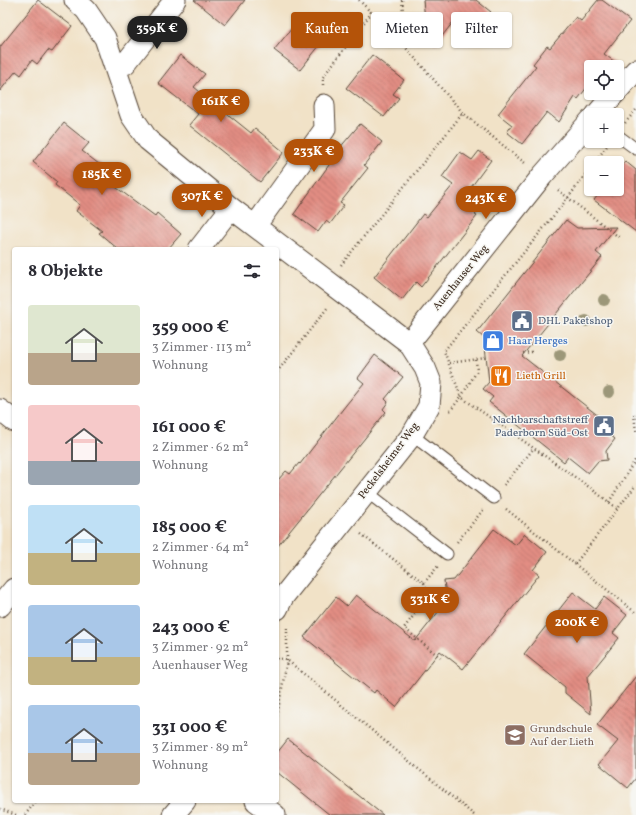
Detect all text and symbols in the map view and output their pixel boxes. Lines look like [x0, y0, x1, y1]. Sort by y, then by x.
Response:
chip: Kaufen [291, 12, 363, 48]
chip: Mieten [371, 12, 443, 48]
chip: Filter [451, 12, 512, 48]
pin: 359K € [124, 16, 190, 50]
text: 359K € [136, 20, 178, 38]
map controls [584, 60, 624, 196]
button: locate [584, 60, 624, 100]
pin: 161K € [188, 89, 254, 123]
text: 161K € [201, 93, 241, 111]
button: + [584, 108, 624, 148]
pin: 233K € [281, 139, 347, 173]
text: 233K € [293, 143, 335, 161]
button: − [584, 156, 624, 196]
pin: 185K € [69, 162, 135, 196]
text: 185K € [82, 166, 122, 184]
pin: 307K € [169, 184, 235, 218]
pin: 243K € [453, 186, 519, 220]
text: 307K € [181, 188, 223, 206]
text: 243K € [465, 190, 507, 208]
street label: Auenhauser Weg [430, 241, 493, 314]
text: 8 Objekte [28, 260, 103, 283]
icon: filters [241, 260, 263, 282]
public building icon: DHL Paketshop [509, 308, 535, 334]
place label: DHL Paketshop [538, 314, 613, 329]
text: 359 000 € [152, 316, 229, 339]
icon: home [60, 321, 108, 369]
shop icon: Haar Herges [480, 328, 506, 354]
place label: Haar Herges [508, 334, 568, 349]
text: 3 Zimmer · 113 m² [152, 339, 251, 357]
text: Wohnung [152, 357, 208, 375]
restaurant icon: Lieth Grill [488, 363, 514, 389]
place label: Lieth Grill [516, 369, 566, 384]
place label: Nachbarschaftstreff Paderborn Süd-Ost [492, 413, 590, 441]
public building icon: Nachbarschaftstreff Paderborn Süd-Ost [591, 413, 617, 439]
text: 161 000 € [152, 416, 226, 439]
street label: Peckelsheimer Weg [355, 419, 423, 502]
icon: home [60, 421, 108, 469]
text: 2 Zimmer · 62 m² [152, 439, 249, 457]
text: Wohnung [152, 457, 208, 475]
text: 185 000 € [152, 516, 227, 539]
icon: home [60, 521, 108, 569]
text: 2 Zimmer · 64 m² [152, 539, 249, 557]
text: Wohnung [152, 557, 208, 575]
pin: 331K € [397, 587, 463, 621]
text: 331K € [410, 591, 450, 609]
pin: 200K € [544, 610, 610, 644]
text: 200K € [555, 614, 599, 632]
text: 243 000 € [152, 616, 230, 639]
icon: home [60, 621, 108, 669]
text: 3 Zimmer · 92 m² [152, 639, 248, 657]
text: Auenhauser Weg [152, 657, 248, 675]
text: 331 000 € [152, 716, 227, 739]
icon: home [60, 721, 108, 769]
school or university icon: Grundschule Auf der Lieth [502, 722, 528, 748]
place label: Grundschule Auf der Lieth [530, 722, 595, 750]
text: 3 Zimmer · 89 m² [152, 739, 248, 757]
text: Wohnung [152, 757, 208, 775]

